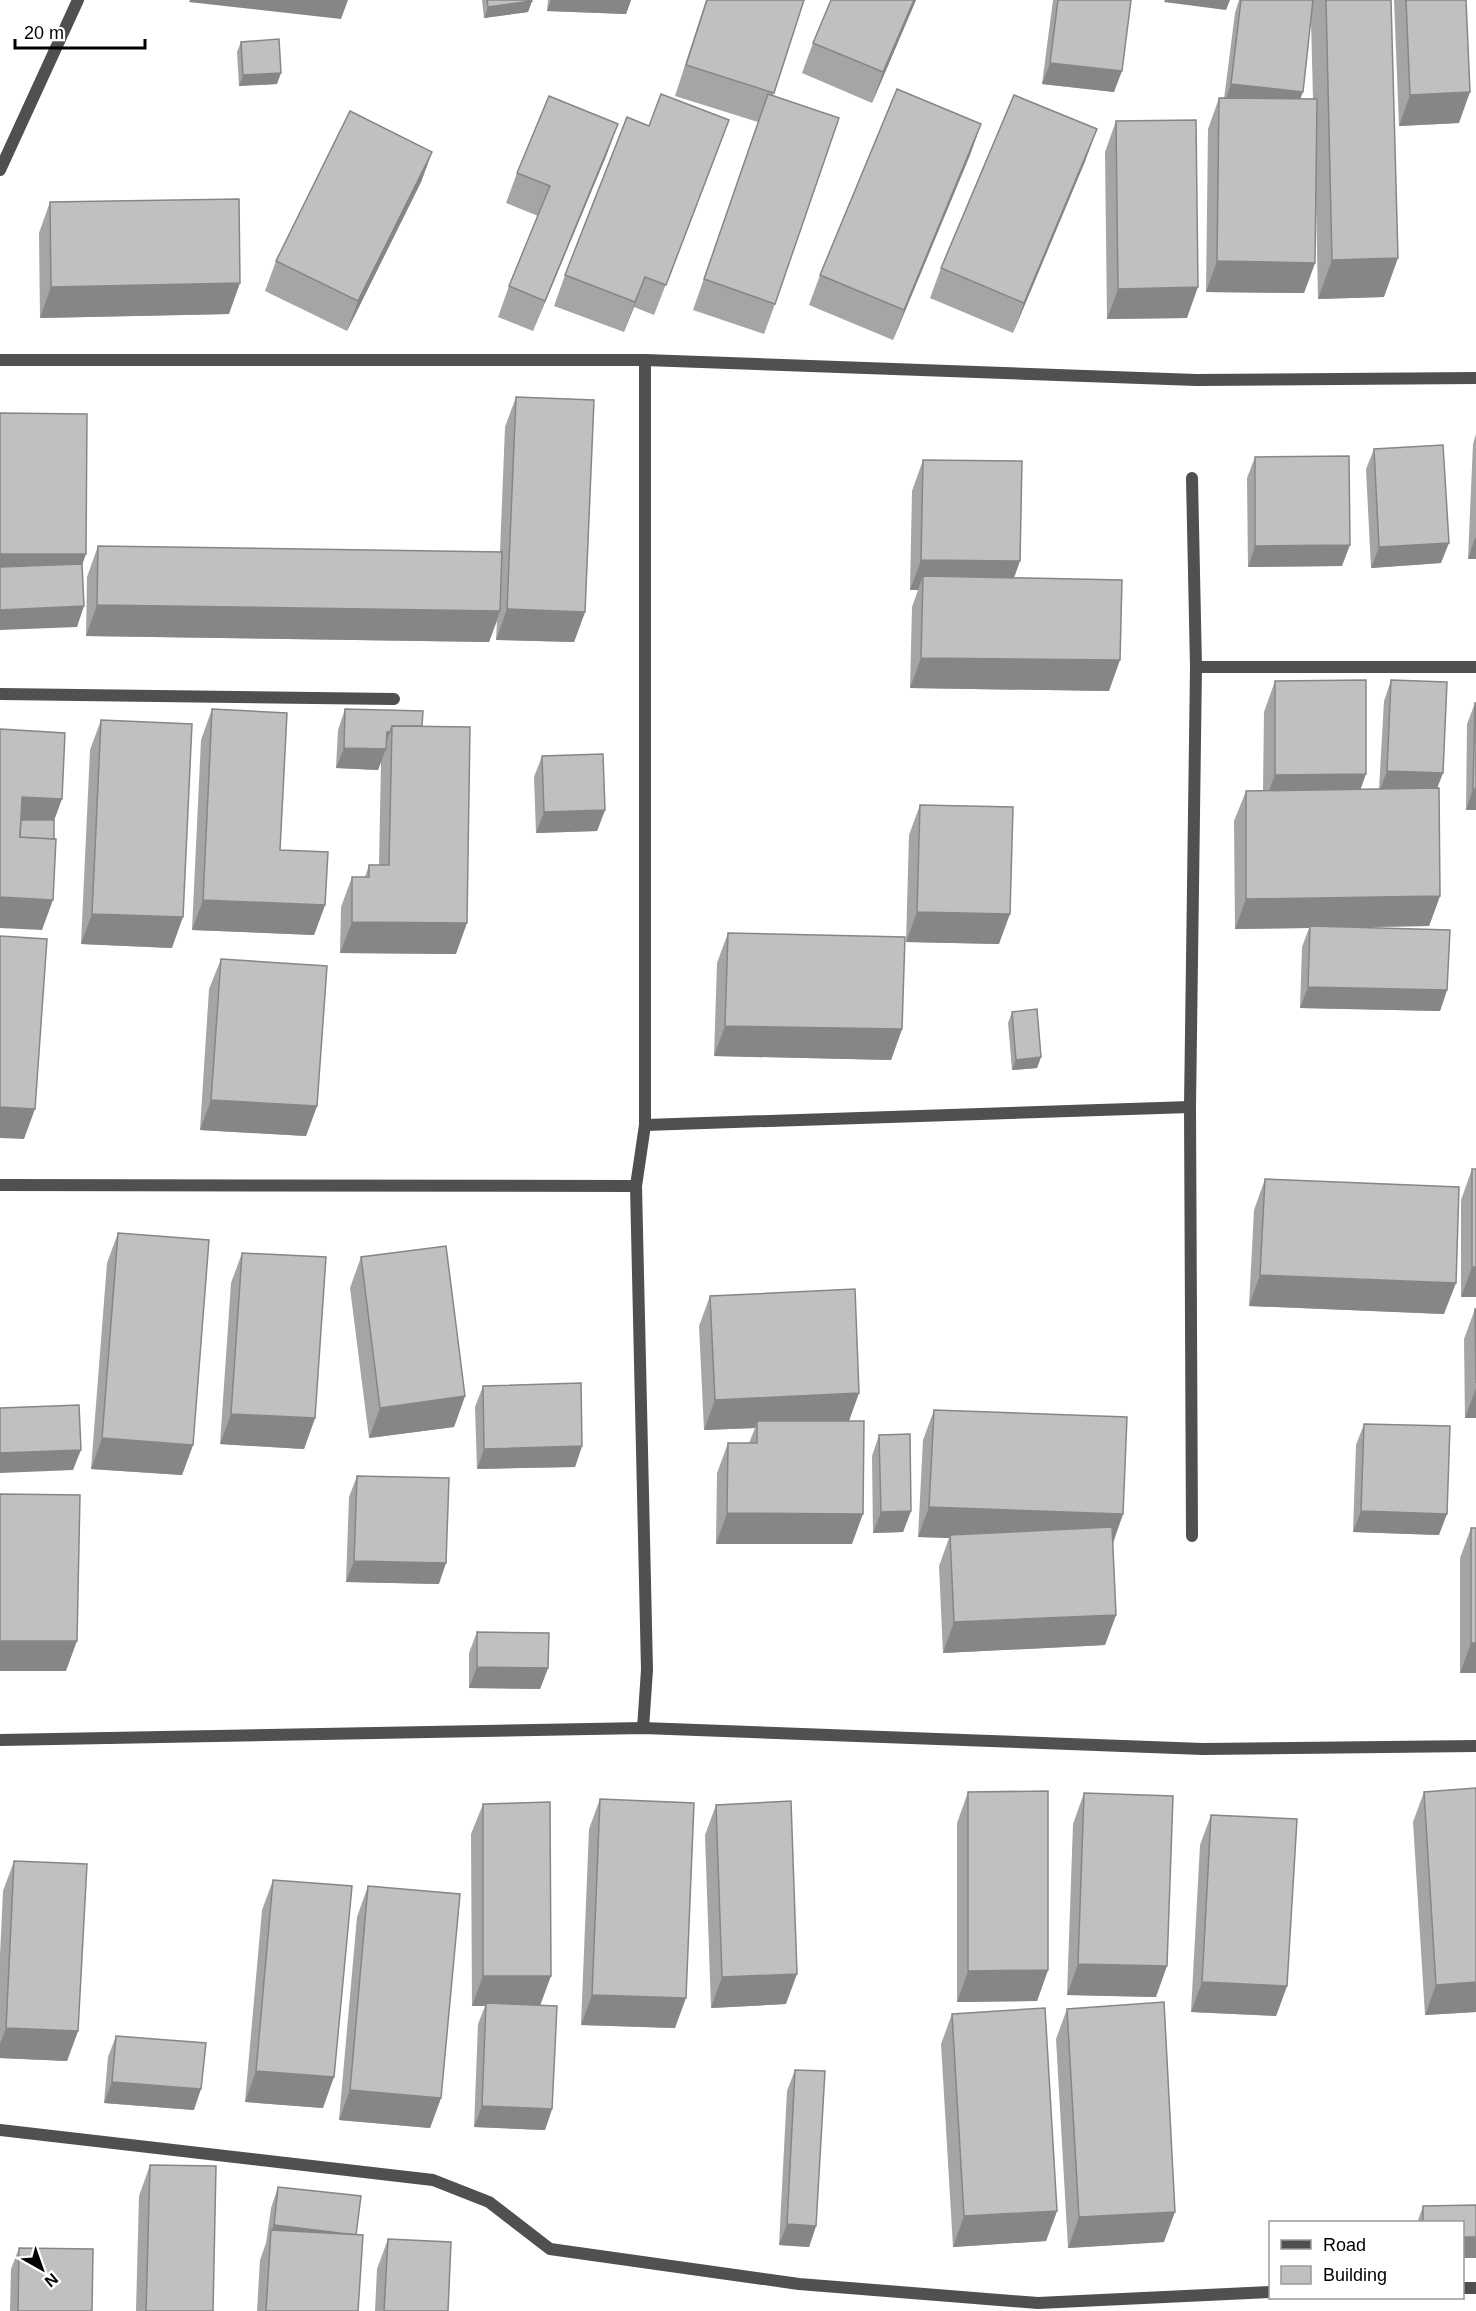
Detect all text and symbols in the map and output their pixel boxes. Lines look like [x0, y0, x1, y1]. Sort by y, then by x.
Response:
scale bar [15, 12, 146, 50]
text: 20 m [24, 23, 64, 43]
legend [1269, 2221, 1464, 2299]
text: Road [1323, 2235, 1366, 2255]
north arrow [12, 2239, 72, 2299]
text: Building [1323, 2265, 1387, 2285]
text: N [41, 2270, 61, 2290]

